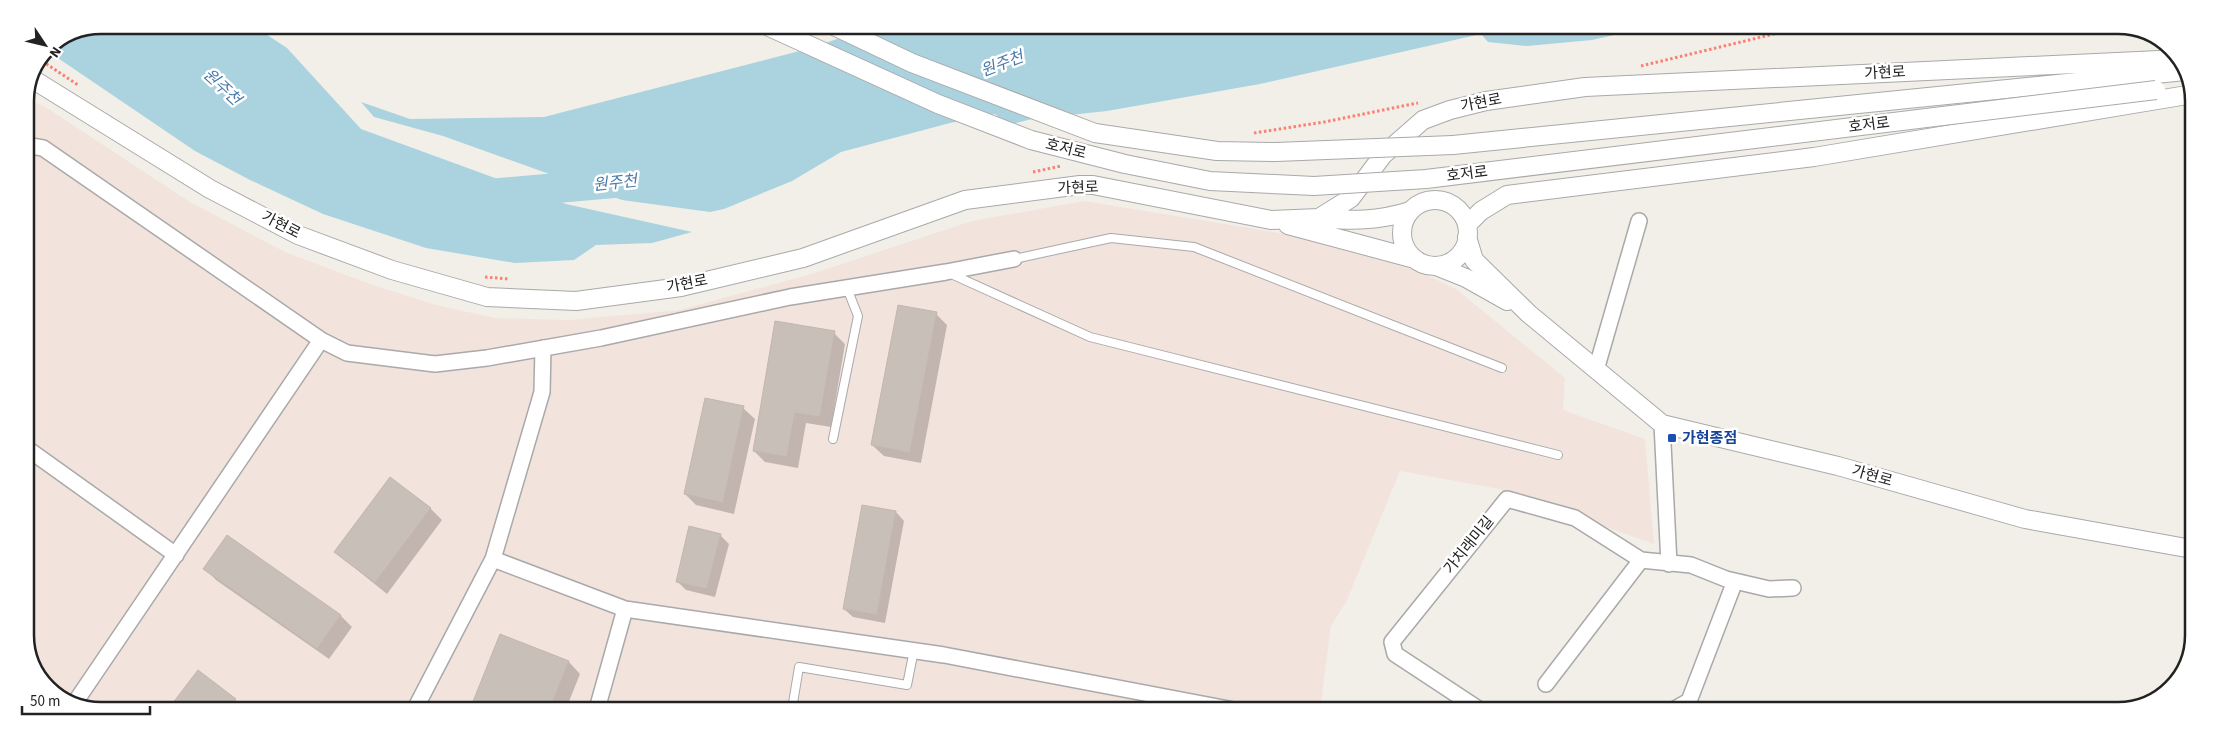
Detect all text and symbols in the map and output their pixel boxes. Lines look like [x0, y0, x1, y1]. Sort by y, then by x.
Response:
north arrow [20, 20, 70, 70]
text: N [44, 42, 66, 61]
water label: 원주천 [977, 45, 1029, 82]
street label: 가현로 [1864, 61, 1906, 85]
water label: 원주천 [198, 64, 247, 112]
street label: 가현로 [1459, 89, 1503, 117]
street label: 호저로 [1847, 112, 1891, 138]
street label: 호저로 [1043, 134, 1089, 164]
street label: 호저로 [1445, 161, 1489, 187]
water label: 원주천 [592, 170, 640, 196]
street label: 가현로 [1057, 177, 1099, 199]
street label: 가현로 [258, 206, 304, 244]
street label: 가현로 [665, 270, 709, 298]
place label: 가현종점 [1682, 428, 1737, 449]
marker: 가현종점 [1666, 432, 1678, 444]
street label: 가현로 [1849, 460, 1895, 492]
street label: 가치래미길 [1439, 512, 1499, 578]
scale bar [22, 684, 150, 716]
text: 50 m [30, 691, 60, 712]

